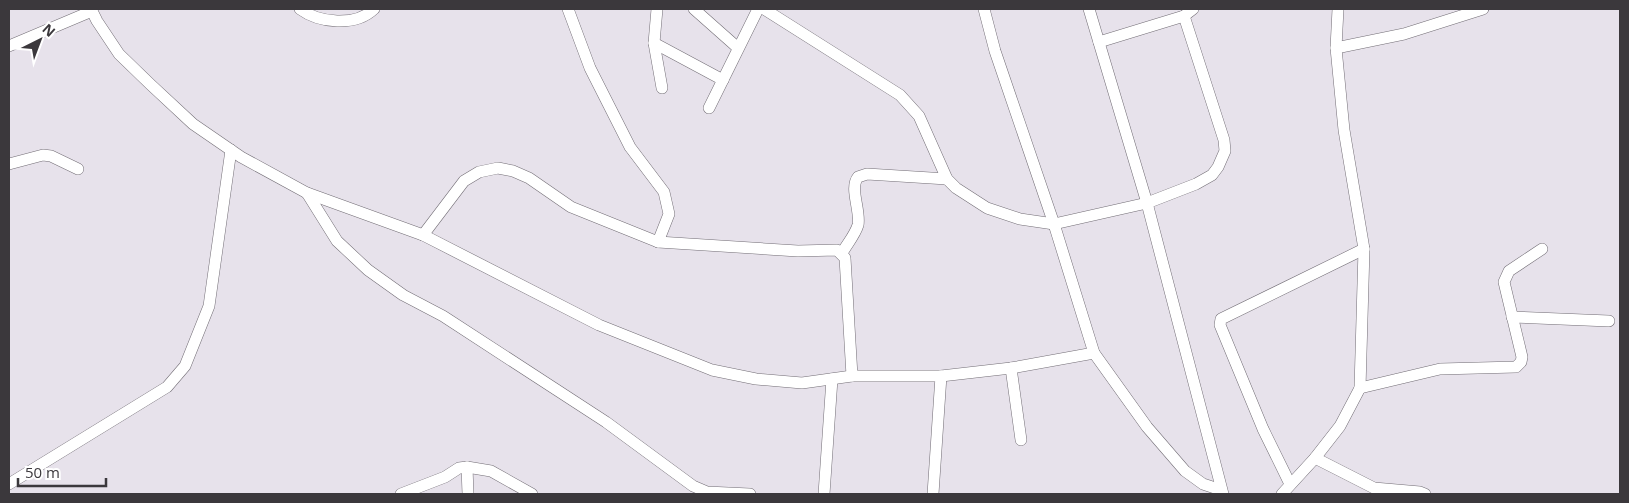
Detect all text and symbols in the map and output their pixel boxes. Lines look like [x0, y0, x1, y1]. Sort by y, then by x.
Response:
north arrow [15, 15, 65, 65]
text: N [38, 19, 60, 41]
scale bar [18, 456, 105, 488]
text: 50 m [25, 462, 60, 482]

